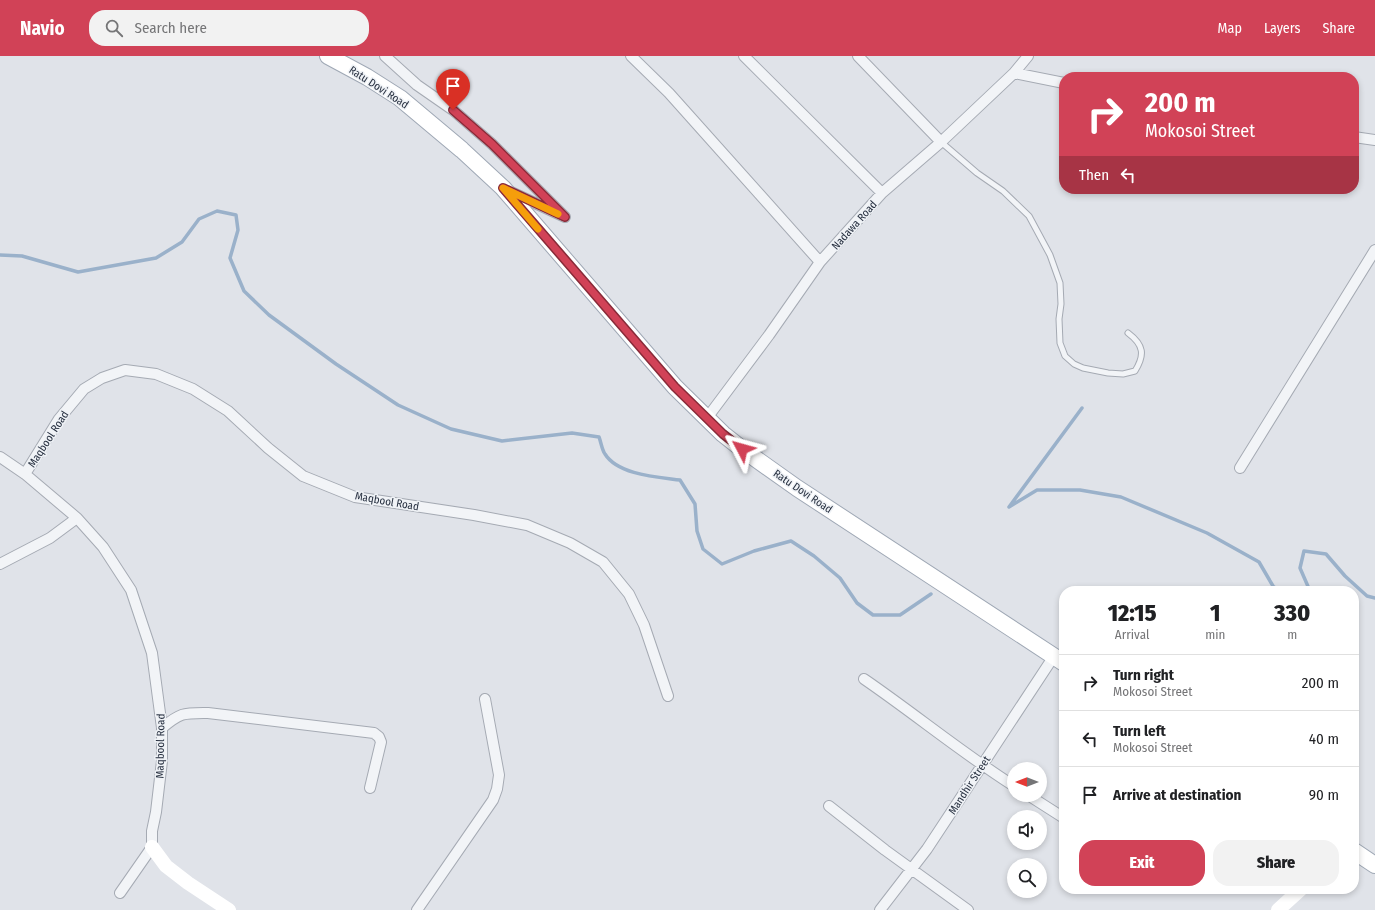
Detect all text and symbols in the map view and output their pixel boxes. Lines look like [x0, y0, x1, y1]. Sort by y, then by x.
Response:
search box [89, 10, 369, 46]
text: Navio [20, 17, 65, 40]
icon: search [103, 17, 125, 39]
text: Search here [135, 19, 207, 37]
text: Map [1218, 20, 1242, 37]
text: Layers [1264, 20, 1300, 37]
text: Share [1322, 20, 1355, 37]
street label: Ratu Dovi Road [347, 63, 411, 111]
pin [436, 69, 470, 110]
icon: arrive [442, 75, 464, 97]
text: 200 m [1145, 86, 1216, 119]
icon: right [1079, 88, 1131, 140]
text: Mokosoi Street [1145, 120, 1255, 142]
icon: left [1117, 164, 1139, 186]
text: Then [1079, 166, 1109, 184]
street label: Nadawa Road [829, 198, 880, 252]
street label: Maqbool Road [25, 409, 72, 470]
position arrow [721, 428, 763, 470]
street label: Ratu Dovi Road [771, 467, 835, 516]
street label: Maqbool Road [354, 489, 420, 514]
text: 12:15 [1108, 599, 1157, 627]
text: 1 [1210, 599, 1220, 627]
text: 330 [1274, 599, 1310, 627]
text: Arrival [1115, 627, 1149, 642]
text: min [1205, 627, 1225, 642]
text: m [1287, 627, 1297, 642]
text: Turn right [1113, 666, 1174, 684]
icon: right [1079, 672, 1101, 694]
text: 200 m [1302, 674, 1339, 692]
text: Mokosoi Street [1113, 684, 1193, 699]
street label: Maqbool Road [153, 713, 168, 779]
text: Turn left [1113, 722, 1166, 740]
icon: left [1079, 728, 1101, 750]
text: 40 m [1309, 730, 1339, 748]
text: Mokosoi Street [1113, 740, 1193, 755]
street label: Mandhir Street [946, 753, 993, 817]
north arrow [1007, 762, 1047, 802]
map controls [1007, 762, 1047, 898]
icon: arrive [1079, 784, 1101, 806]
text: Arrive at destination [1113, 786, 1241, 804]
text: 90 m [1309, 786, 1339, 804]
button: sound [1007, 810, 1047, 850]
button: Exit [1079, 840, 1205, 886]
button: Share [1213, 840, 1339, 886]
button: search [1007, 858, 1047, 898]

